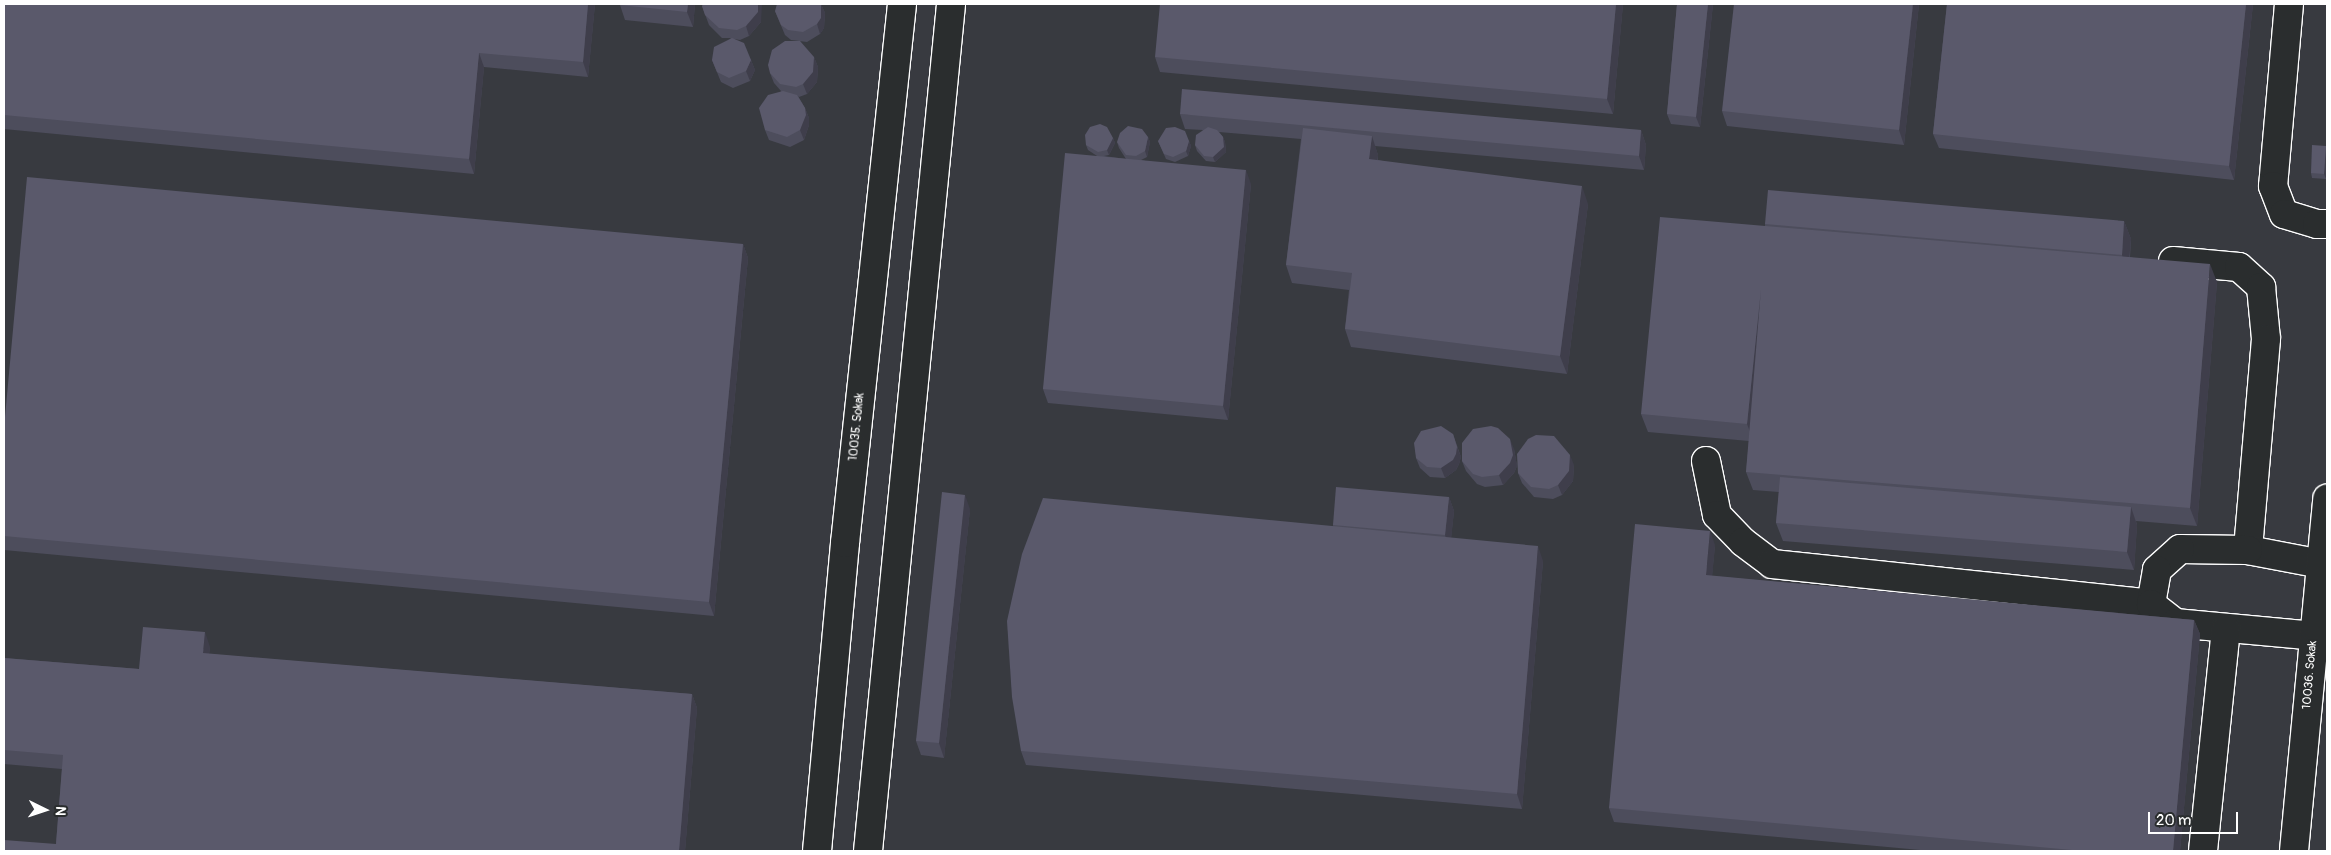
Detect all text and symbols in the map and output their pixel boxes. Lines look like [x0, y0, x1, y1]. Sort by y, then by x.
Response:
street label: 10035. Sokak [846, 392, 868, 462]
street label: 10036. Sokak [2300, 640, 2320, 710]
north arrow [20, 785, 70, 835]
scale bar [2151, 802, 2241, 834]
text: N [52, 806, 69, 816]
text: 20 m [2156, 811, 2191, 830]

